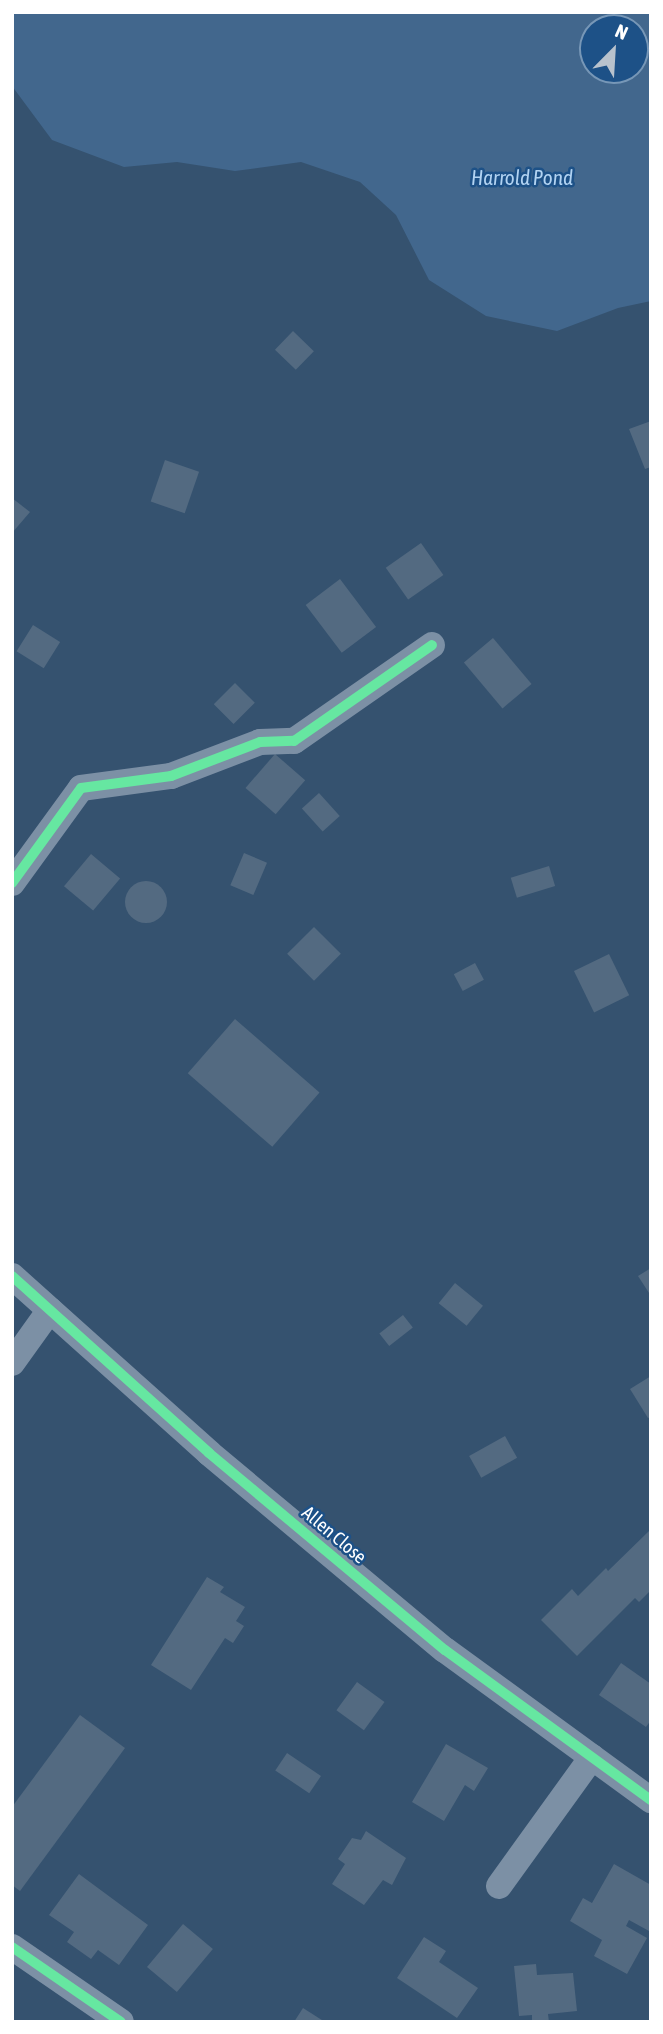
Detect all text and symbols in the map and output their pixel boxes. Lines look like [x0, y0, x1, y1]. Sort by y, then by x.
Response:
north arrow [579, 14, 649, 84]
text: N [612, 19, 631, 44]
water label: Harrold Pond [471, 164, 573, 190]
street label: Allen Close [297, 1501, 371, 1569]

